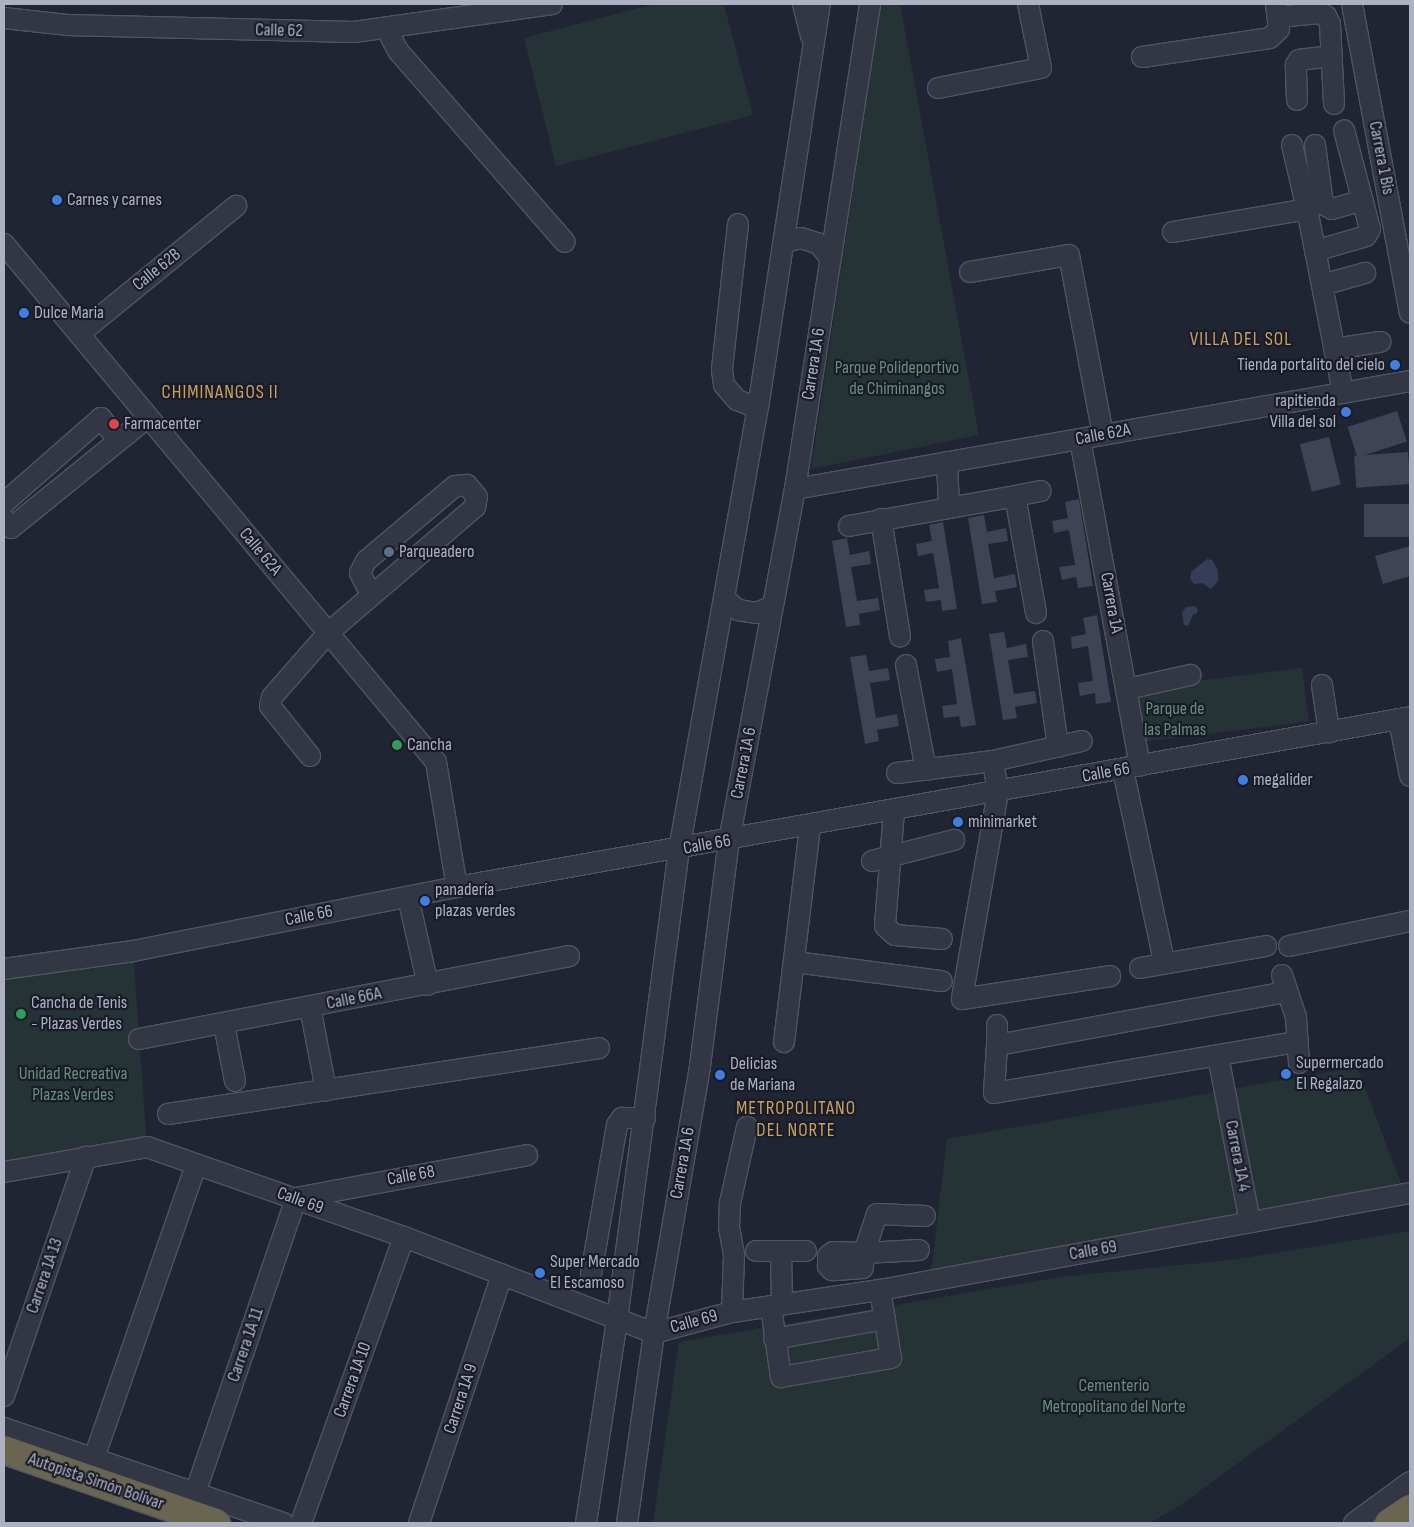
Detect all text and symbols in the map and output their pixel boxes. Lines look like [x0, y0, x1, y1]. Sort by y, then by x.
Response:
street label: Calle 62 [255, 20, 303, 42]
street label: Carrera 1 Bis [1363, 119, 1399, 197]
place label: Carnes y carnes [67, 189, 162, 211]
marker: Carnes y carnes [51, 194, 63, 206]
street label: Calle 62B [129, 244, 185, 296]
place label: Dulce Maria [34, 302, 104, 324]
marker: Dulce Maria [18, 307, 30, 319]
street label: Carrera 1A 6 [798, 327, 830, 401]
district label: VILLA DEL SOL [1188, 329, 1294, 351]
place label: Tienda portalito del cielo [1237, 354, 1385, 376]
park label: Parque Polideportivo de Chiminangos [835, 358, 959, 400]
marker: Tienda portalito del cielo [1389, 359, 1401, 371]
district label: CHIMINANGOS II [160, 382, 280, 404]
place label: rapitienda Villa del sol [1270, 391, 1336, 434]
marker: rapitienda Villa del sol [1340, 406, 1352, 418]
place label: Farmacenter [124, 413, 201, 435]
marker: Farmacenter [108, 418, 120, 430]
street label: Calle 62A [1074, 420, 1132, 450]
street label: Calle 62A [234, 524, 286, 580]
place label: Parqueadero [399, 541, 474, 563]
marker: Parqueadero [383, 546, 395, 558]
street label: Carrera 1A [1095, 571, 1127, 635]
park label: Parque de las Palmas [1144, 699, 1206, 742]
street label: Carrera 1A 6 [727, 725, 761, 801]
place label: Cancha [407, 734, 452, 756]
marker: Cancha [391, 739, 403, 751]
street label: Calle 66 [1081, 758, 1131, 788]
place label: megalider [1253, 769, 1313, 791]
marker: megalider [1237, 774, 1249, 786]
place label: minimarket [968, 811, 1037, 833]
marker: minimarket [952, 816, 964, 828]
street label: Calle 66 [682, 830, 732, 860]
place label: panadería plazas verdes [435, 880, 516, 922]
marker: panadería plazas verdes [419, 895, 431, 907]
street label: Calle 66 [283, 901, 335, 931]
street label: Calle 66A [325, 983, 383, 1015]
place label: Cancha de Tenis - Plazas Verdes [31, 993, 127, 1036]
marker: Cancha de Tenis - Plazas Verdes [15, 1008, 27, 1020]
place label: Supermercado El Regalazo [1296, 1053, 1384, 1096]
place label: Delicias de Mariana [730, 1054, 795, 1096]
park label: Unidad Recreativa Plazas Verdes [19, 1064, 127, 1106]
marker: Supermercado El Regalazo [1280, 1068, 1292, 1080]
marker: Delicias de Mariana [714, 1069, 726, 1081]
district label: METROPOLITANO DEL NORTE [734, 1098, 858, 1142]
street label: Carrera 1A 4 [1220, 1119, 1254, 1193]
street label: Carrera 1A 6 [666, 1126, 700, 1200]
street label: Calle 68 [386, 1161, 436, 1191]
street label: Calle 69 [274, 1183, 326, 1219]
street label: Carrera 1A 13 [22, 1235, 68, 1317]
street label: Calle 69 [1068, 1236, 1118, 1266]
place label: Super Mercado El Escamoso [550, 1252, 640, 1294]
marker: Super Mercado El Escamoso [534, 1267, 546, 1279]
street label: Carrera 1A 11 [223, 1305, 269, 1385]
street label: Calle 69 [668, 1305, 720, 1339]
street label: Carrera 1A 10 [329, 1339, 377, 1421]
street label: Carrera 1A 9 [440, 1361, 482, 1437]
park label: Cementerio Metropolitano del Norte [1042, 1376, 1186, 1418]
street label: Autopista Simón Bolívar [25, 1449, 167, 1515]

